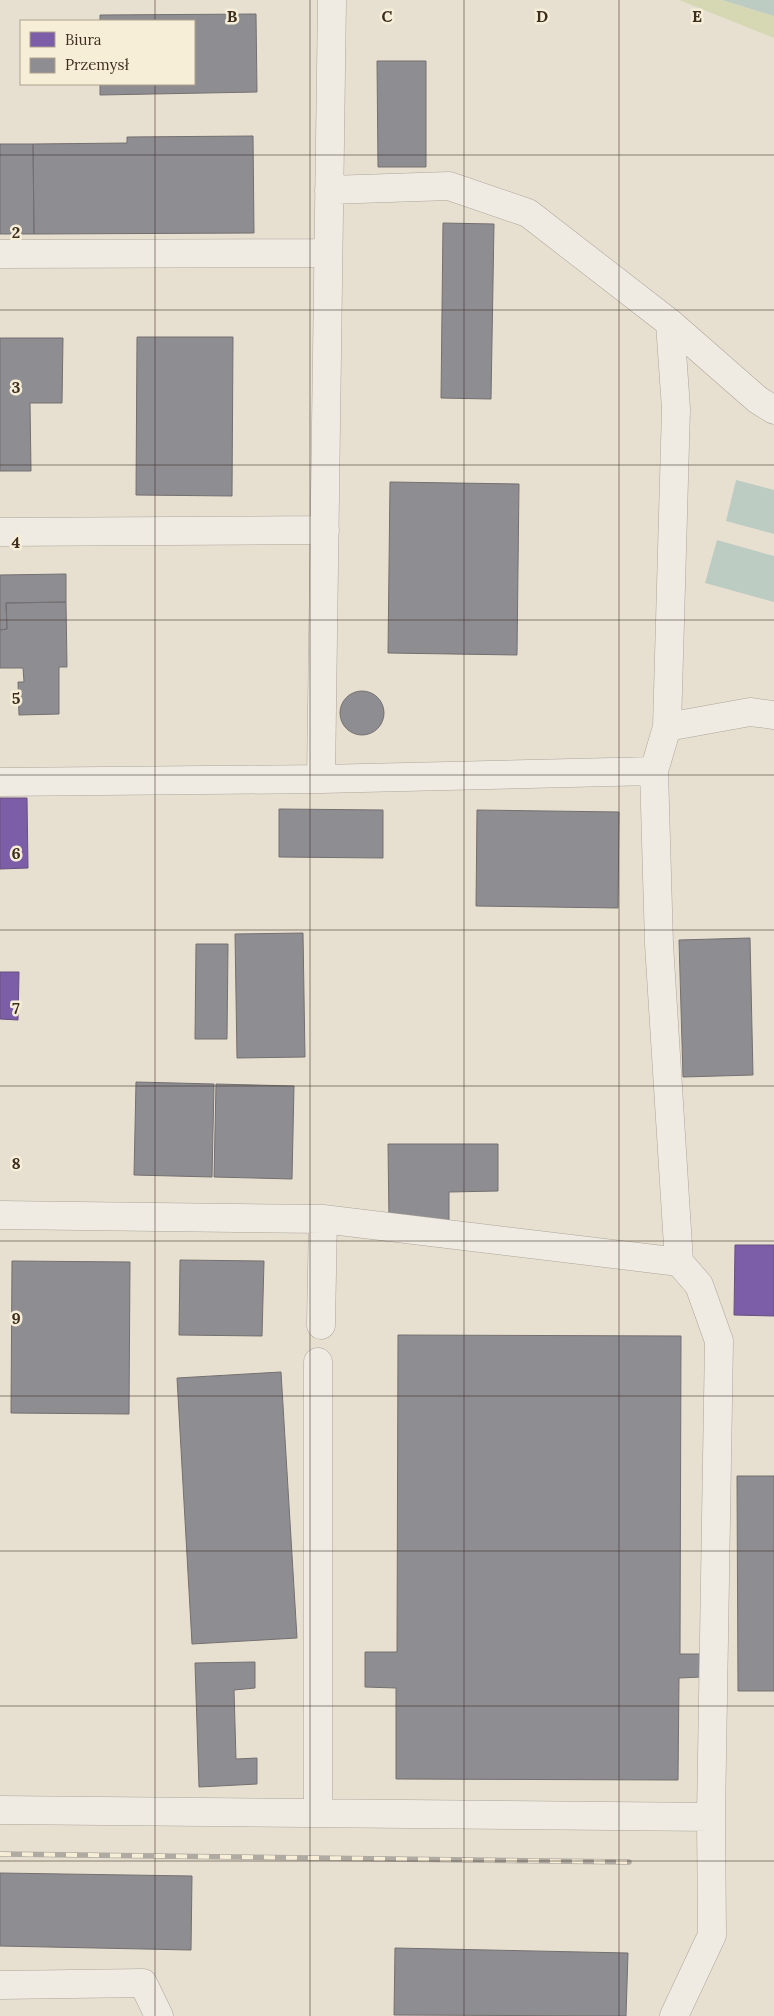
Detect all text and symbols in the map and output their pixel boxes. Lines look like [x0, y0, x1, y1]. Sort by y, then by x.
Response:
text: B [227, 6, 238, 26]
text: C [381, 6, 393, 26]
text: D [536, 6, 548, 26]
text: E [692, 6, 702, 26]
legend [20, 20, 195, 85]
text: Biura [65, 30, 102, 49]
text: Przemysł [65, 55, 129, 74]
text: 2 [12, 222, 20, 242]
text: 3 [12, 377, 21, 397]
text: 4 [12, 532, 21, 552]
text: 5 [12, 688, 21, 708]
text: 6 [11, 843, 21, 863]
text: 7 [12, 998, 20, 1018]
text: 8 [11, 1153, 21, 1173]
text: 9 [11, 1308, 21, 1328]

